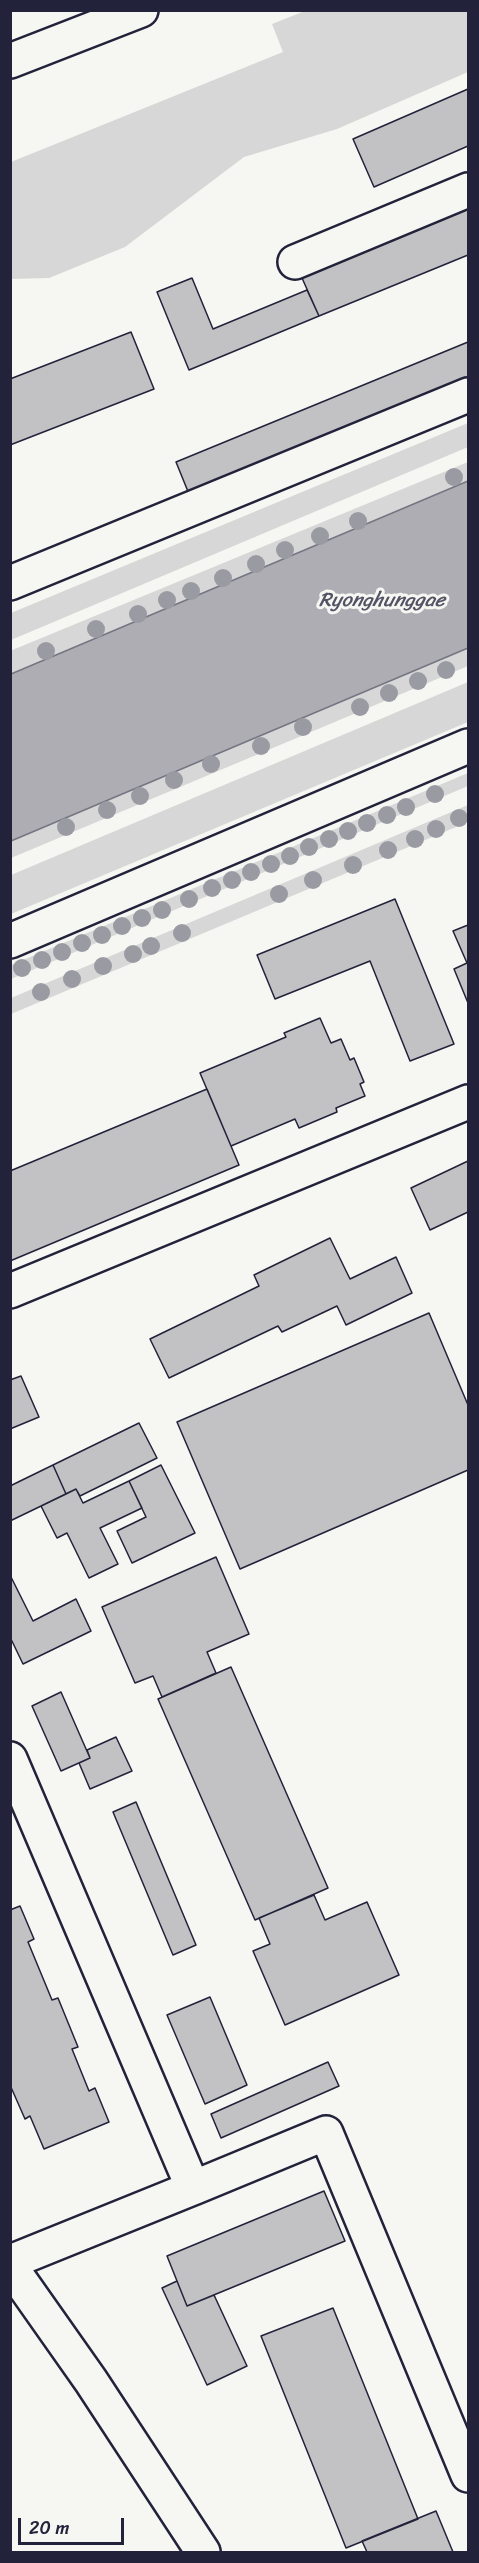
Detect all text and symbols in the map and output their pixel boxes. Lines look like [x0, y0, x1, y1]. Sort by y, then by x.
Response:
water label: Ryonghunggae [319, 589, 445, 613]
scale bar [21, 2506, 128, 2544]
text: 20 m [29, 2512, 69, 2544]

